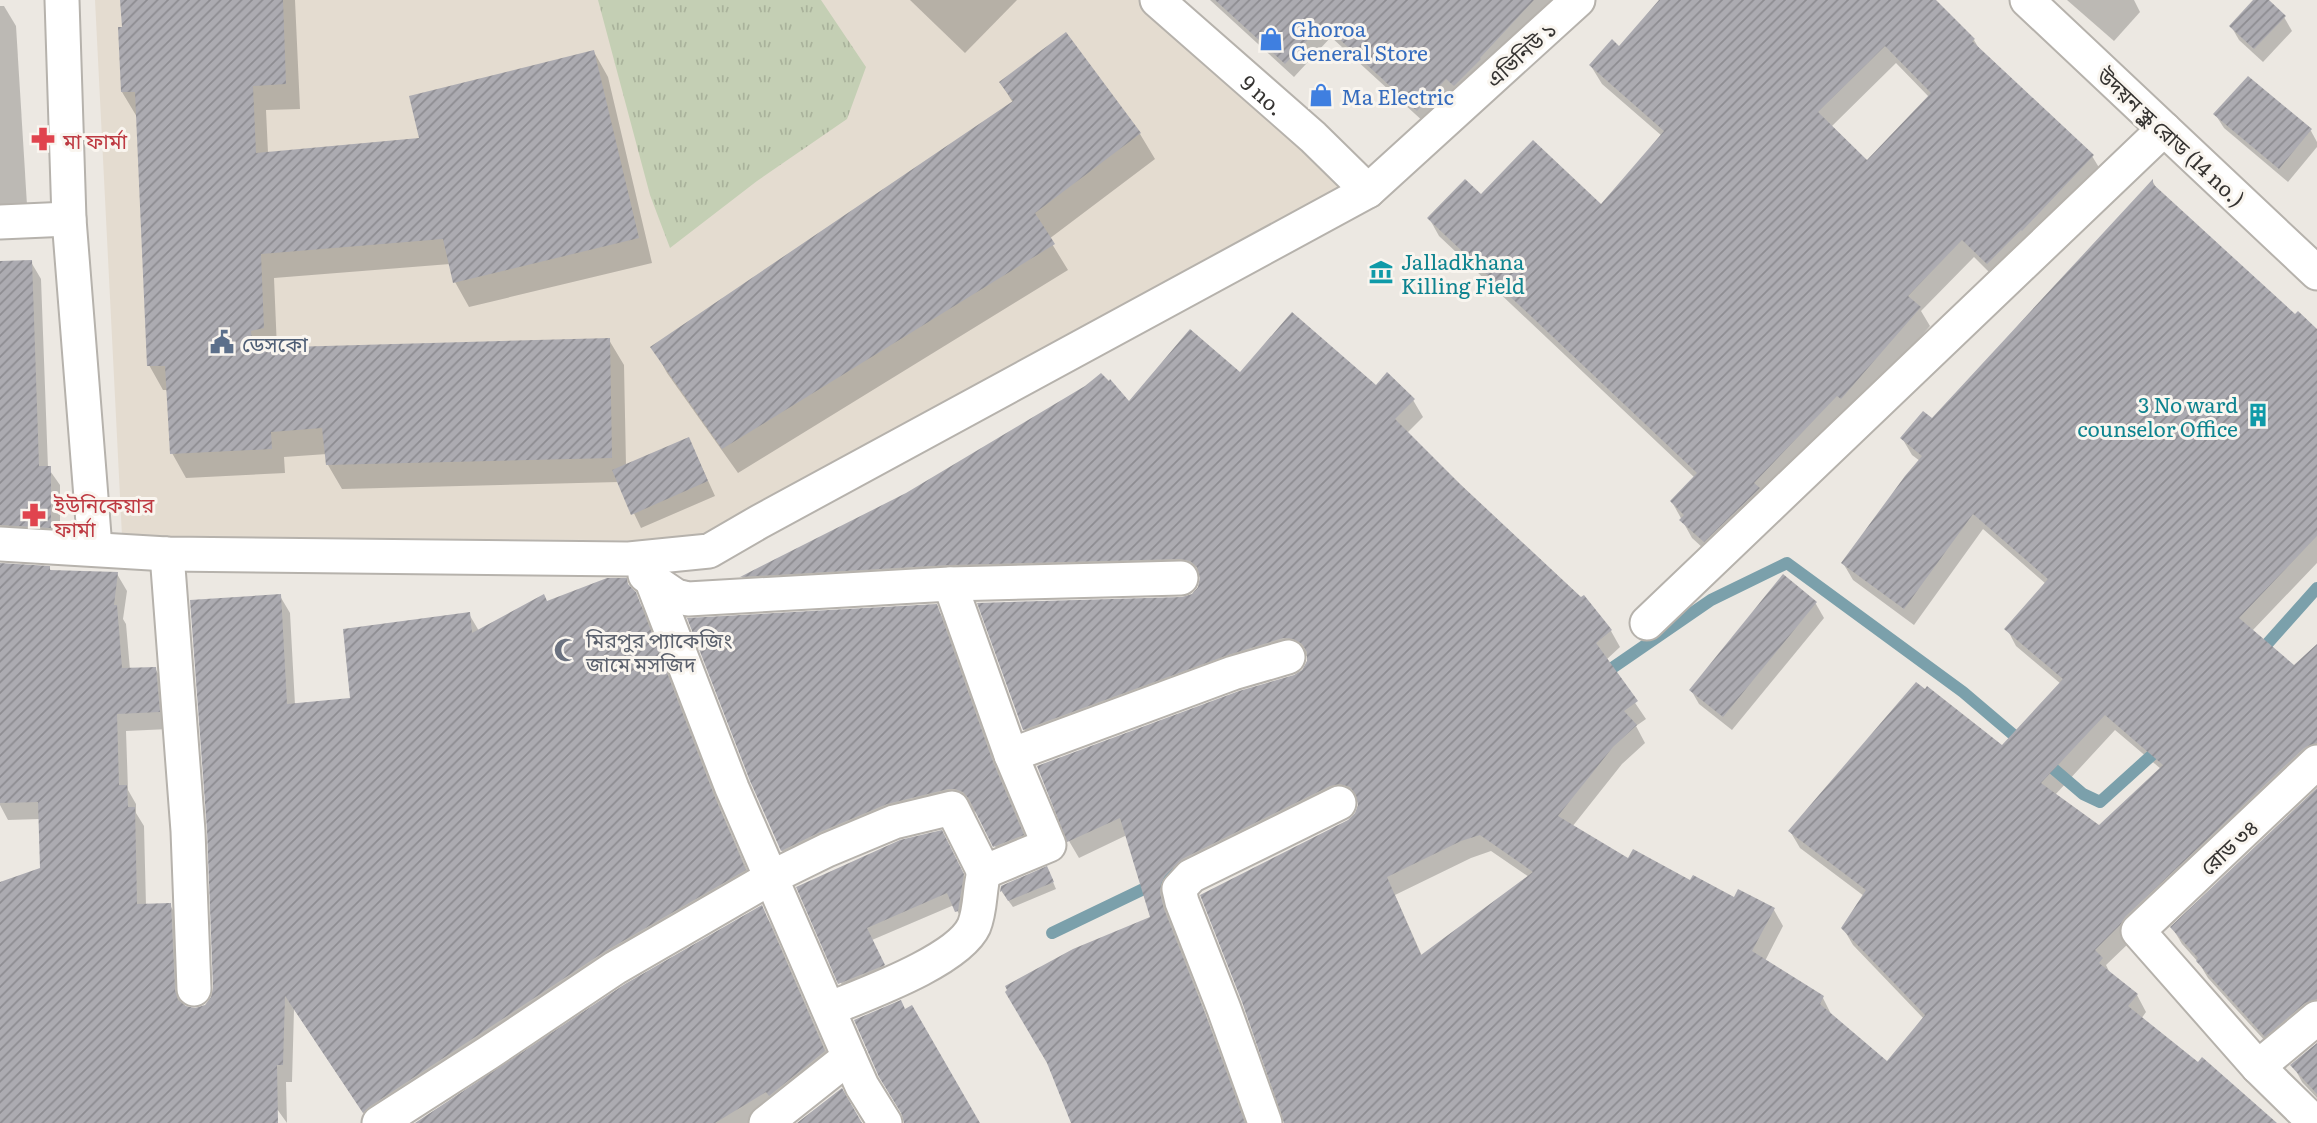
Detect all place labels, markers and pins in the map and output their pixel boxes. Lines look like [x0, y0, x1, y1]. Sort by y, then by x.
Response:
place label: Ghoroa General Store [1291, 12, 1428, 67]
shop icon: Ghoroa General Store [1257, 25, 1285, 53]
place label: Ma Electric [1341, 80, 1454, 111]
shop icon: Ma Electric [1307, 81, 1335, 109]
place label: মা ফার্মা [62, 124, 128, 155]
pharmacy icon: মা ফার্মা [29, 125, 57, 153]
place label: Jalladkhana Killing Field [1401, 245, 1525, 300]
museum icon: Jalladkhana Killing Field [1367, 258, 1395, 286]
place label: ডেসকো [242, 327, 308, 358]
public building icon: ডেসকো [208, 328, 236, 356]
place label: 3 No ward counselor Office [2077, 388, 2238, 443]
building icon: 3 No ward counselor Office [2244, 401, 2272, 429]
place label: ইউনিকেয়ার ফার্মা [53, 488, 155, 543]
pharmacy icon: ইউনিকেয়ার ফার্মা [20, 501, 48, 529]
place label: মিরপুর প্যাকেজিং জামে মসজিদ [585, 623, 732, 678]
mosque icon: মিরপুর প্যাকেজিং জামে মসজিদ [552, 636, 580, 664]

